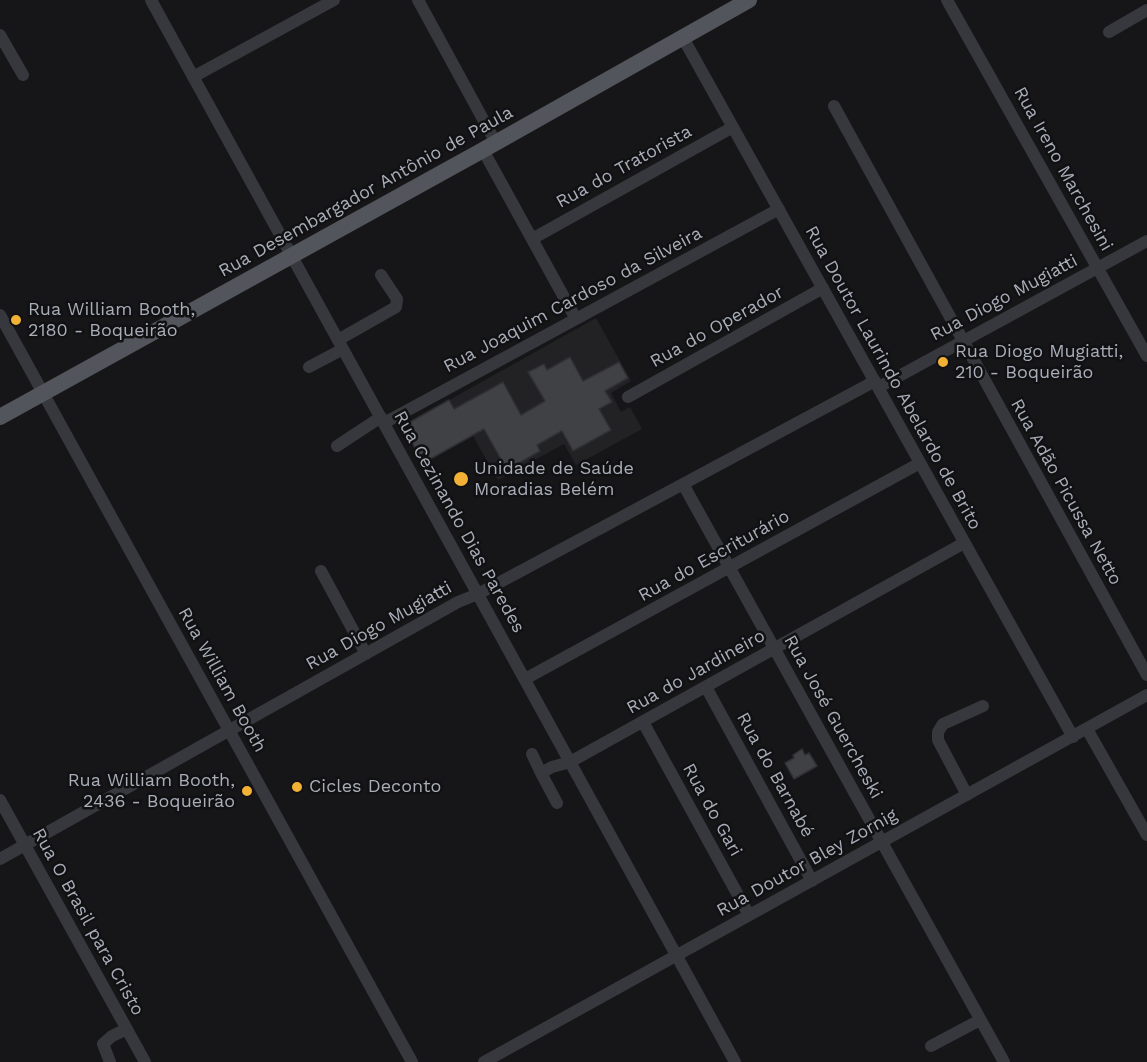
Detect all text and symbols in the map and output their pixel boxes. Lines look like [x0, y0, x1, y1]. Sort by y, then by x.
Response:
street label: Rua Ireno Marchesini [1009, 83, 1117, 255]
street label: Rua Desembargador Antônio de Paula [215, 102, 517, 282]
street label: Rua do Tratorista [552, 121, 696, 213]
street label: Rua Joaquim Cardoso da Silveira [440, 222, 706, 378]
street label: Rua Doutor Laurindo Abelardo de Brito [800, 222, 986, 534]
street label: Rua Diogo Mugiatti [927, 250, 1081, 346]
street label: Rua do Operador [647, 281, 787, 373]
place label: Rua William Booth, 2180 - Boqueirão [28, 299, 195, 342]
marker: Rua William Booth, 2180 - Boqueirão [9, 313, 23, 327]
place label: Rua Diogo Mugiatti, 210 - Boqueirão [955, 341, 1123, 384]
marker: Rua Diogo Mugiatti, 210 - Boqueirão [936, 355, 950, 369]
street label: Rua Adão Picussa Netto [1006, 395, 1126, 589]
street label: Rua Cezinando Dias Paredes [389, 407, 529, 637]
place label: Unidade de Saúde Moradias Belém [474, 458, 634, 500]
marker: Unidade de Saúde Moradias Belém [452, 470, 470, 488]
street label: Rua do Escriturário [635, 505, 793, 607]
street label: Rua Diogo Mugiatti [302, 577, 456, 675]
street label: Rua William Booth [173, 604, 271, 756]
street label: Rua do Jardineiro [623, 625, 769, 719]
street label: Rua José Guercheski [779, 631, 887, 803]
street label: Rua do Barnabé [732, 709, 818, 841]
street label: Rua do Gari [678, 760, 746, 860]
place label: Rua William Booth, 2436 - Boqueirão [68, 770, 235, 812]
place label: Cicles Deconto [309, 776, 441, 798]
marker: Cicles Deconto [290, 780, 304, 794]
marker: Rua William Booth, 2436 - Boqueirão [240, 784, 254, 798]
street label: Rua Doutor Bley Zornig [713, 804, 901, 922]
street label: Rua O Brasil para Cristo [27, 825, 149, 1019]

